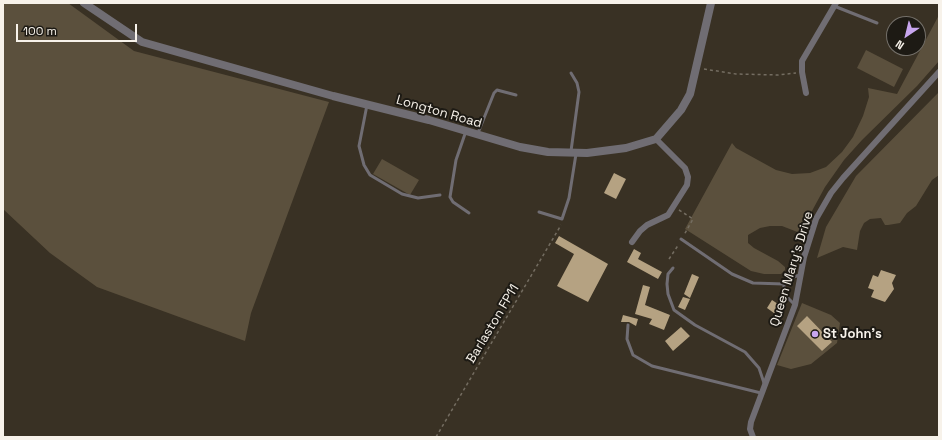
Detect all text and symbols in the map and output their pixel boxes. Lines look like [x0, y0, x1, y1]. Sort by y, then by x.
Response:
scale bar [18, 16, 139, 42]
north arrow [886, 16, 926, 56]
text: 100 m [23, 23, 57, 39]
text: N [893, 37, 907, 53]
street label: Longton Road [394, 92, 484, 132]
street label: Queen Mary's Drive [767, 210, 817, 328]
street label: Barlaston FP11 [463, 282, 523, 366]
place label: St John's [823, 326, 882, 342]
marker: St John's [810, 329, 820, 339]

